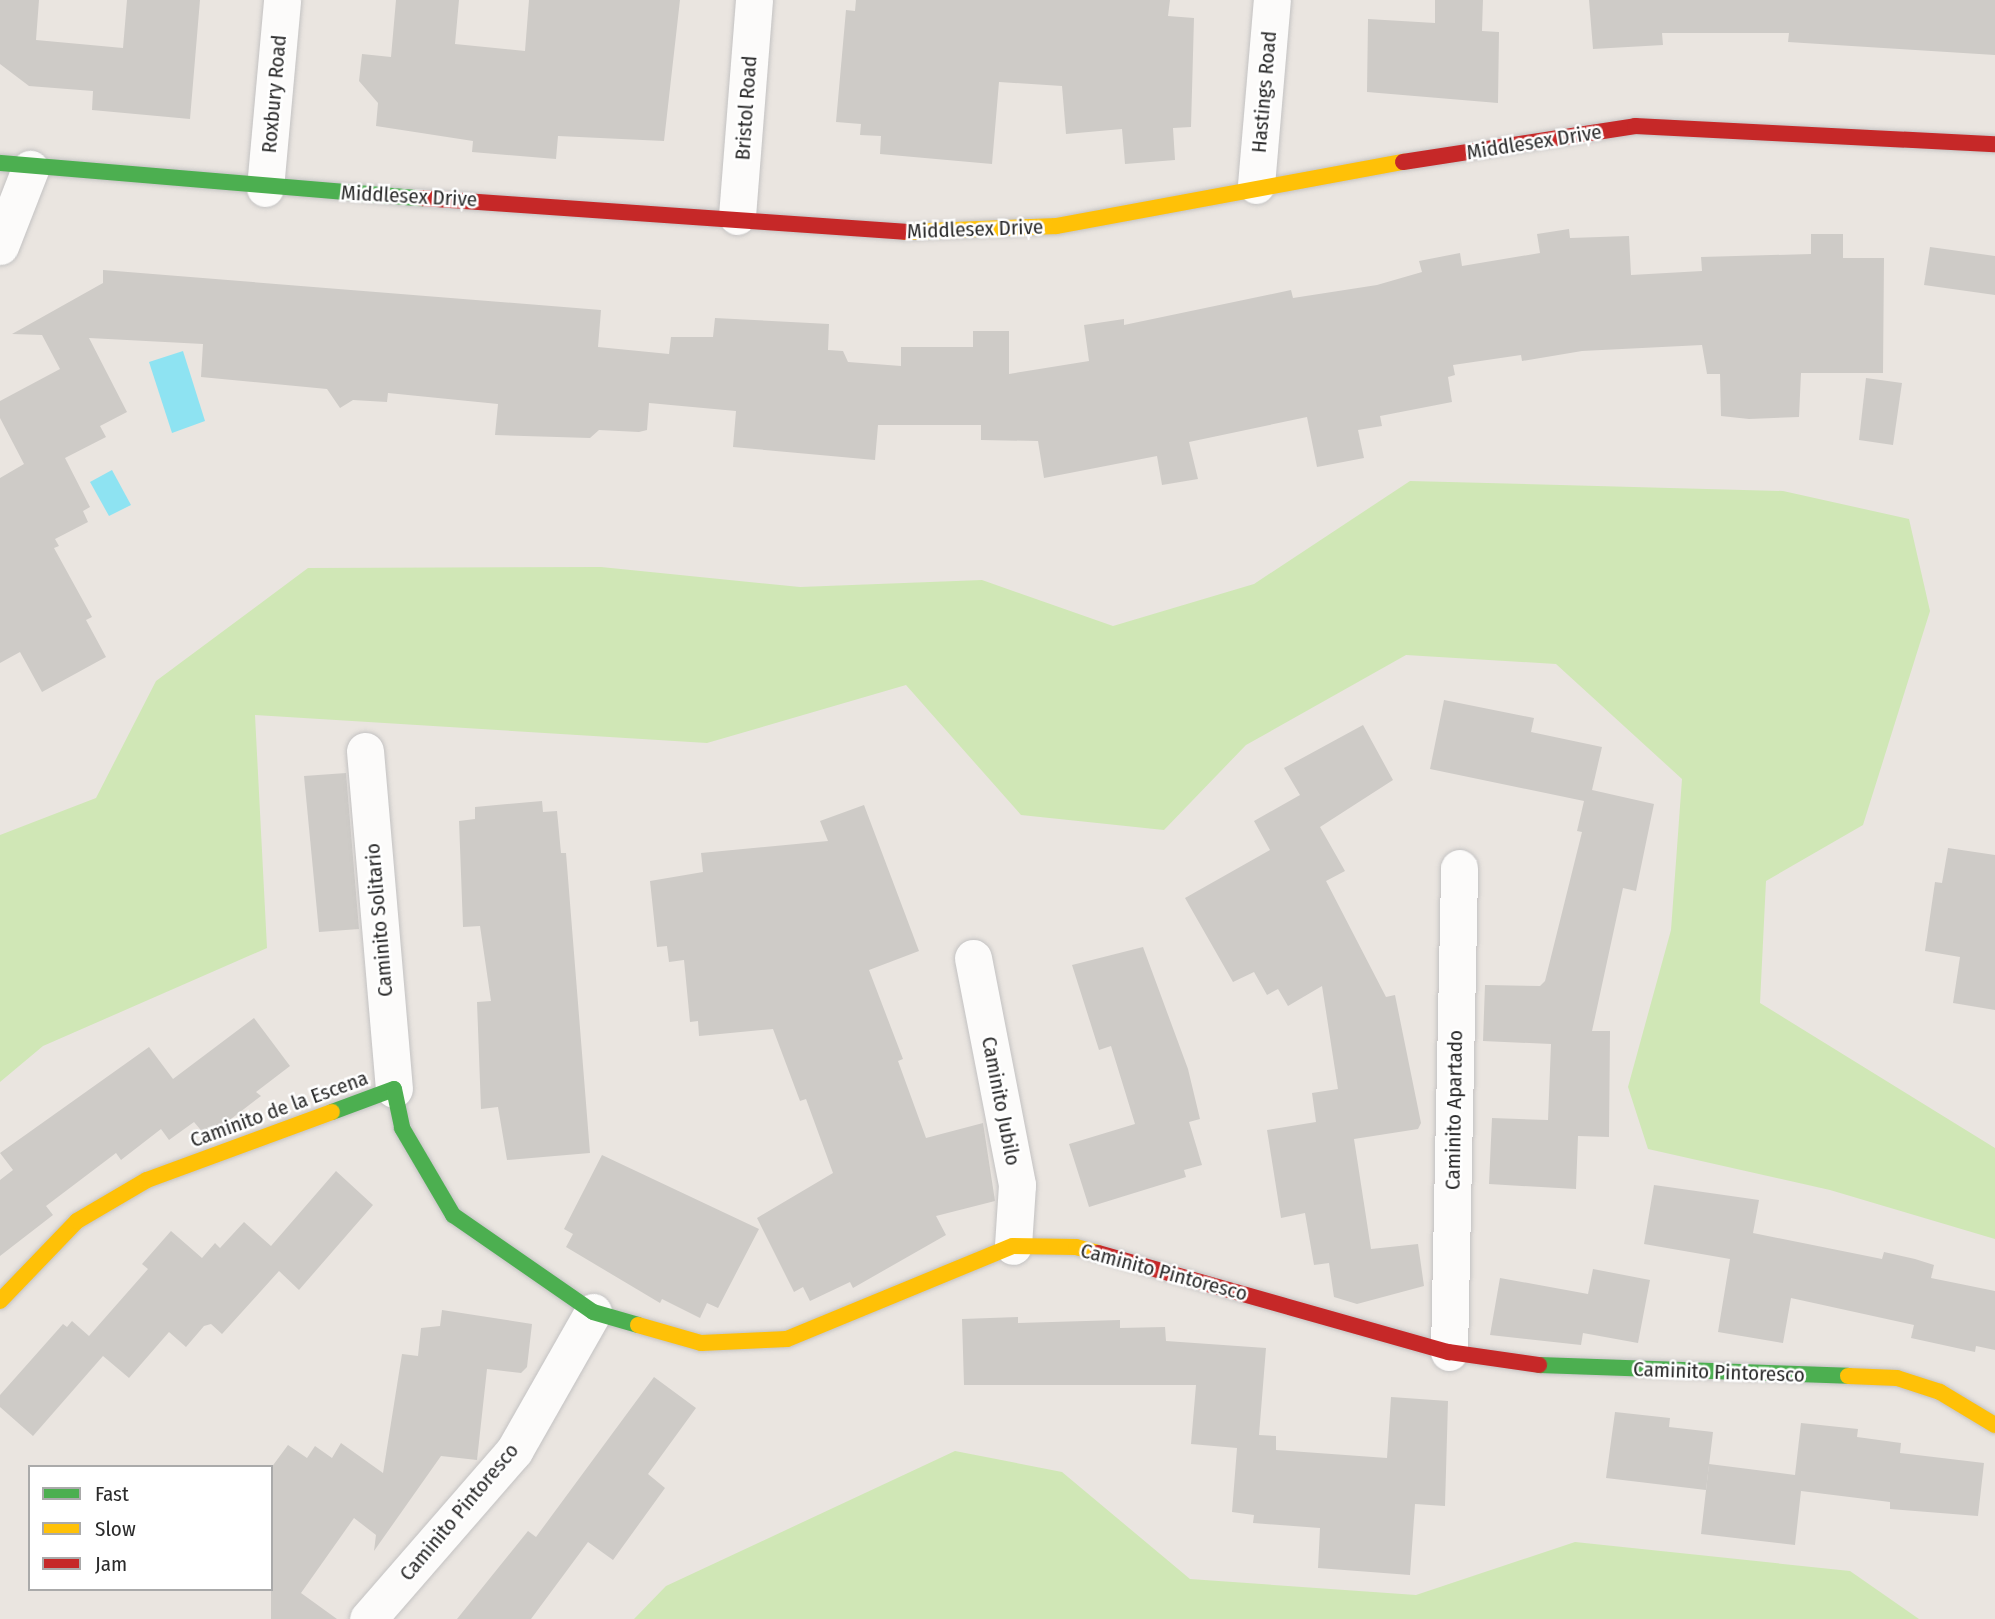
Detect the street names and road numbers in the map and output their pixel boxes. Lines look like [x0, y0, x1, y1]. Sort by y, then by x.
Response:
street label: Hastings Road [1246, 30, 1282, 154]
street label: Roxbury Road [256, 34, 292, 154]
street label: Bristol Road [730, 55, 762, 161]
street label: Middlesex Drive [1465, 119, 1603, 165]
street label: Middlesex Drive [340, 180, 478, 212]
street label: Middlesex Drive [906, 214, 1044, 244]
street label: Caminito Solitario [360, 842, 398, 998]
street label: Caminito Apartado [1440, 1030, 1468, 1190]
street label: Caminito Jubilo [976, 1034, 1026, 1168]
street label: Caminito de la Escena [187, 1065, 371, 1153]
street label: Caminito Pintoresco [1078, 1238, 1250, 1306]
street label: Caminito Pintoresco [1633, 1356, 1805, 1388]
street label: Caminito Pintoresco [394, 1438, 524, 1586]

